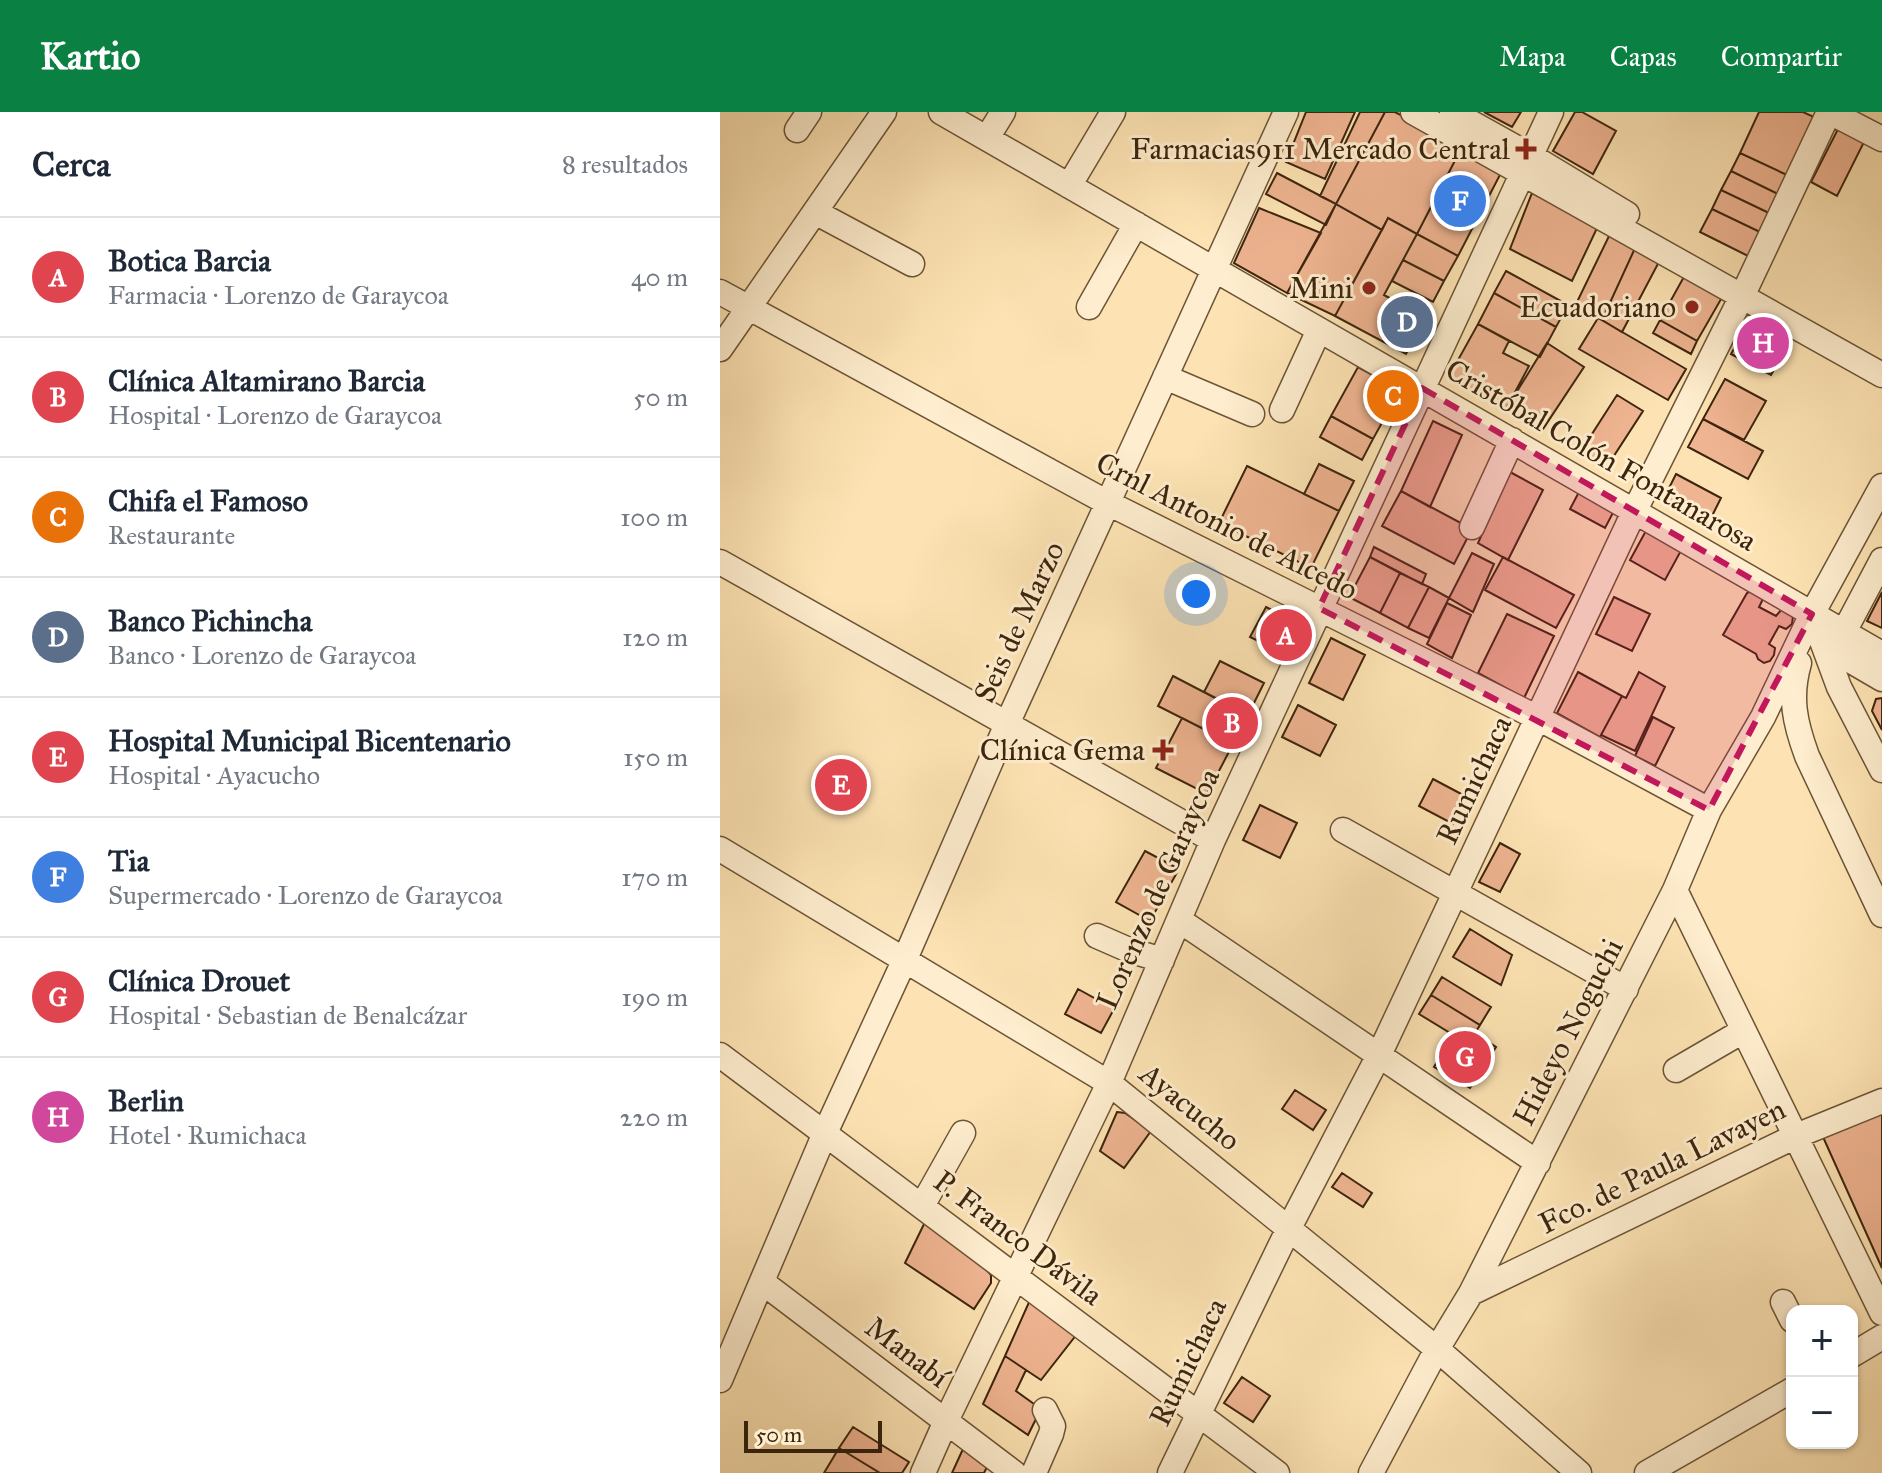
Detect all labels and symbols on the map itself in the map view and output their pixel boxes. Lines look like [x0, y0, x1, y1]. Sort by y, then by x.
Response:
place label: Farmacias911 Mercado Central [1131, 131, 1511, 168]
marker: Farmacias911 Mercado Central [1517, 140, 1535, 158]
pin: F [1434, 171, 1486, 231]
place label: Mini [1289, 270, 1353, 306]
marker: Mini [1360, 279, 1378, 297]
place label: Ecuadoriano [1519, 289, 1676, 325]
pin: D [1381, 292, 1433, 352]
marker: Ecuadoriano [1683, 298, 1701, 316]
pin: H [1737, 313, 1789, 373]
street label: Cristóbal Colón Fontanarosa [1439, 351, 1763, 559]
pin: C [1367, 366, 1419, 426]
street label: Crnl Antonio de Alcedo [1090, 444, 1364, 608]
street label: Seis de Marzo [966, 536, 1072, 708]
your location [1176, 574, 1216, 614]
pin: A [1260, 605, 1312, 665]
pin: B [1206, 693, 1258, 753]
street label: Rumichaca [1429, 710, 1520, 850]
place label: Clínica Gema [980, 732, 1145, 768]
marker: Clínica Gema [1152, 739, 1174, 761]
pin: E [815, 755, 867, 815]
street label: Lorenzo de Garaycoa [1089, 763, 1227, 1015]
street label: Hideyo Noguchi [1505, 932, 1631, 1132]
pin: G [1439, 1027, 1491, 1087]
street label: Ayacucho [1131, 1054, 1248, 1158]
street label: Fco. de Paula Lavayen [1533, 1091, 1791, 1241]
street label: P. Franco Dávila [927, 1163, 1110, 1313]
street label: Rumichaca [1142, 1292, 1234, 1432]
street label: Manabí [858, 1309, 957, 1396]
scale bar [744, 1417, 882, 1453]

